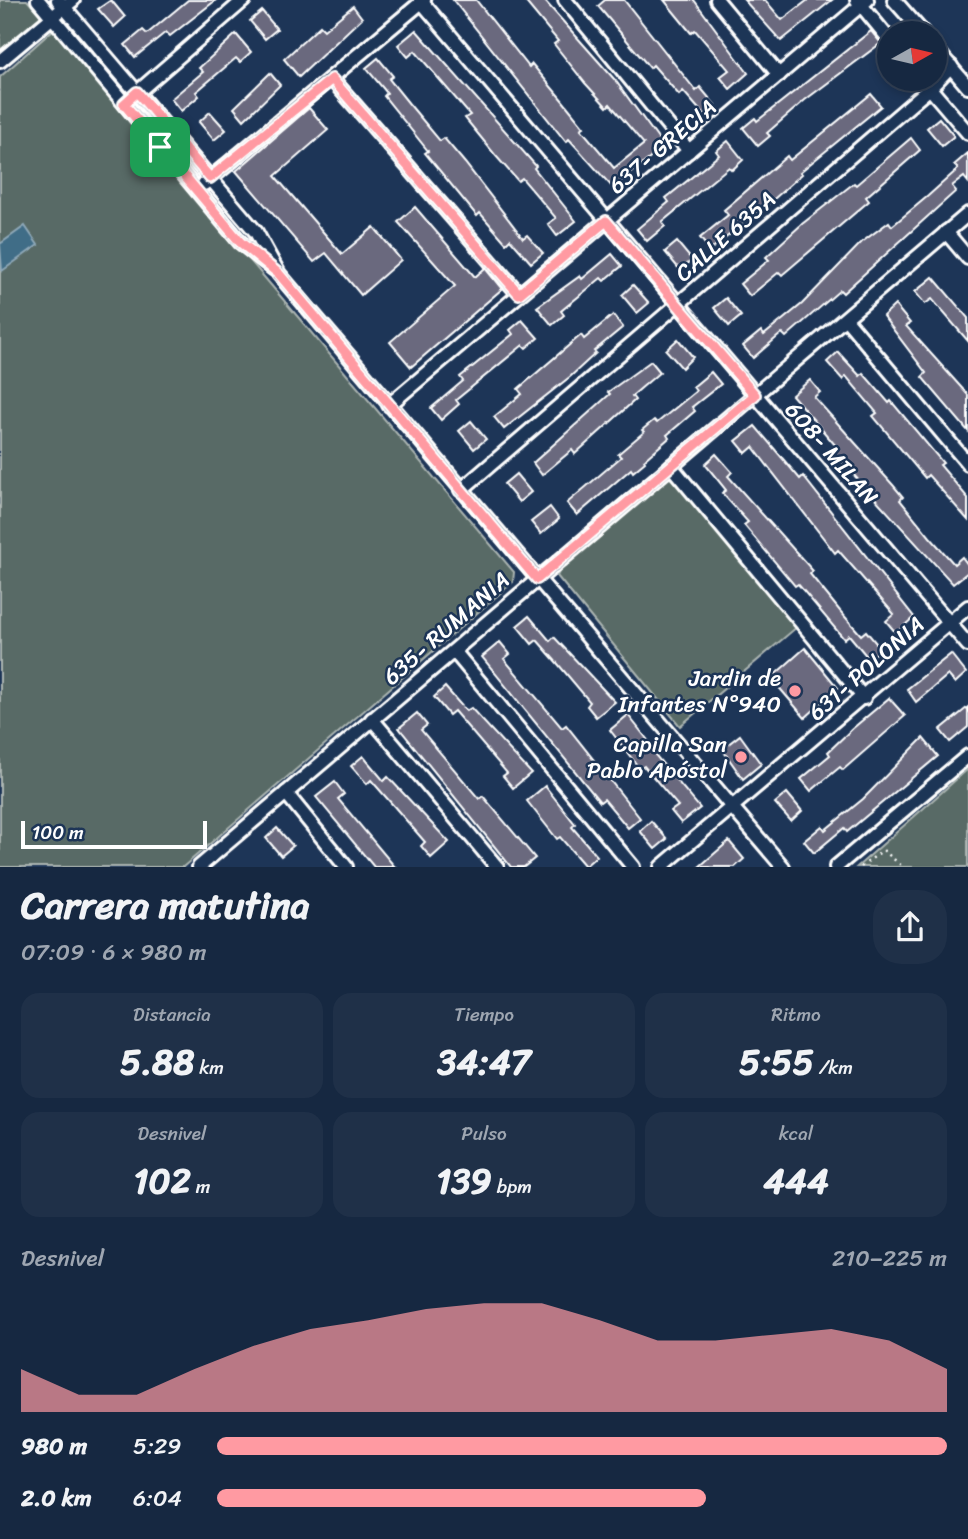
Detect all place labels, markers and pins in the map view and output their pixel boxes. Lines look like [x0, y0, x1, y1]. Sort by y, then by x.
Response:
pin [130, 117, 190, 177]
place label: Jardin de Infantes N°940 [617, 658, 781, 725]
marker: Jardin de Infantes N°940 [787, 683, 803, 699]
place label: Capilla San Pablo Apóstol [587, 724, 727, 791]
marker: Capilla San Pablo Apóstol [733, 749, 749, 765]

